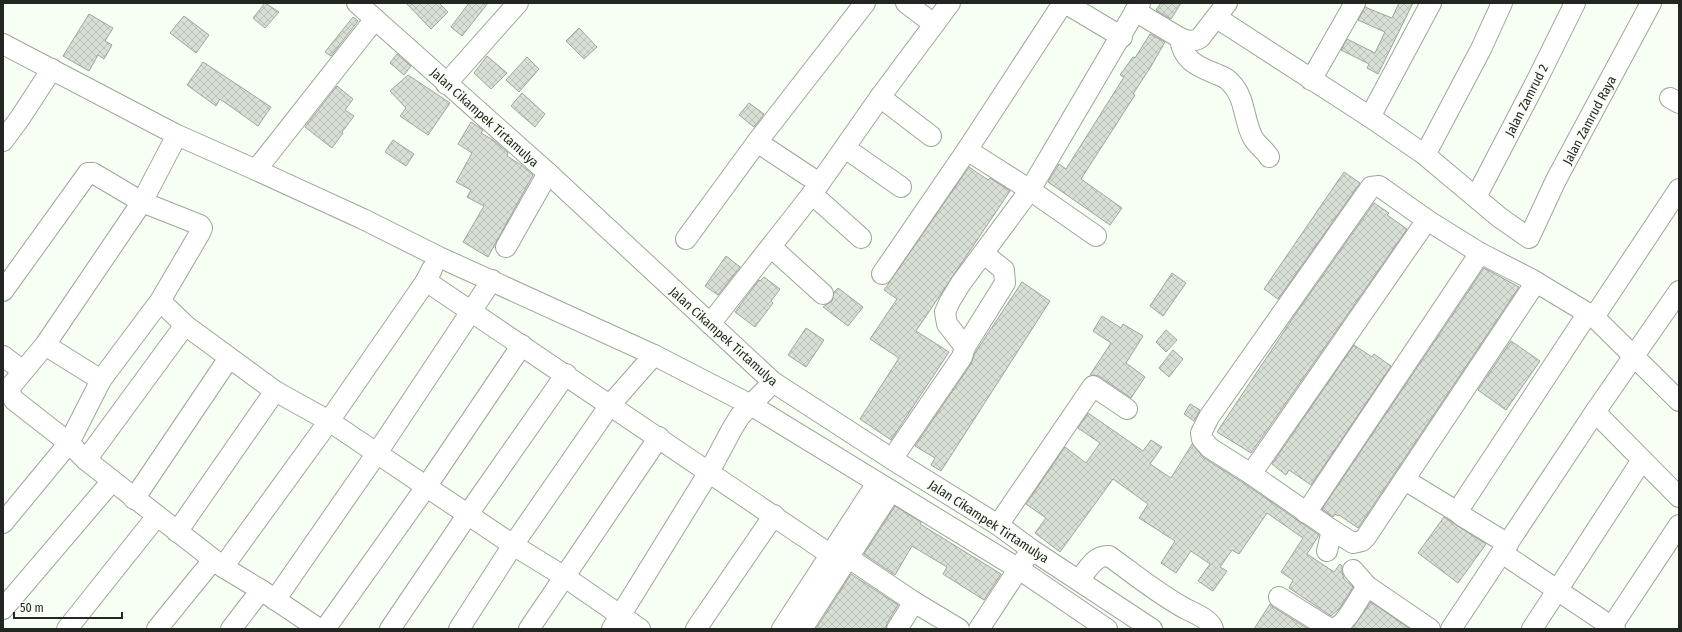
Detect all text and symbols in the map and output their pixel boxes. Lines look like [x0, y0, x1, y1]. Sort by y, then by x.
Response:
street label: Jalan Zamrud 2 [1502, 61, 1551, 139]
street label: Jalan Cikampek Tirtamulya [427, 65, 542, 170]
street label: Jalan Zamrud Raya [1560, 73, 1619, 167]
street label: Jalan Cikampek Tirtamulya [666, 284, 781, 389]
street label: Jalan Cikampek Tirtamulya [926, 477, 1052, 566]
scale bar [14, 594, 122, 620]
text: 50 m [20, 601, 44, 615]

